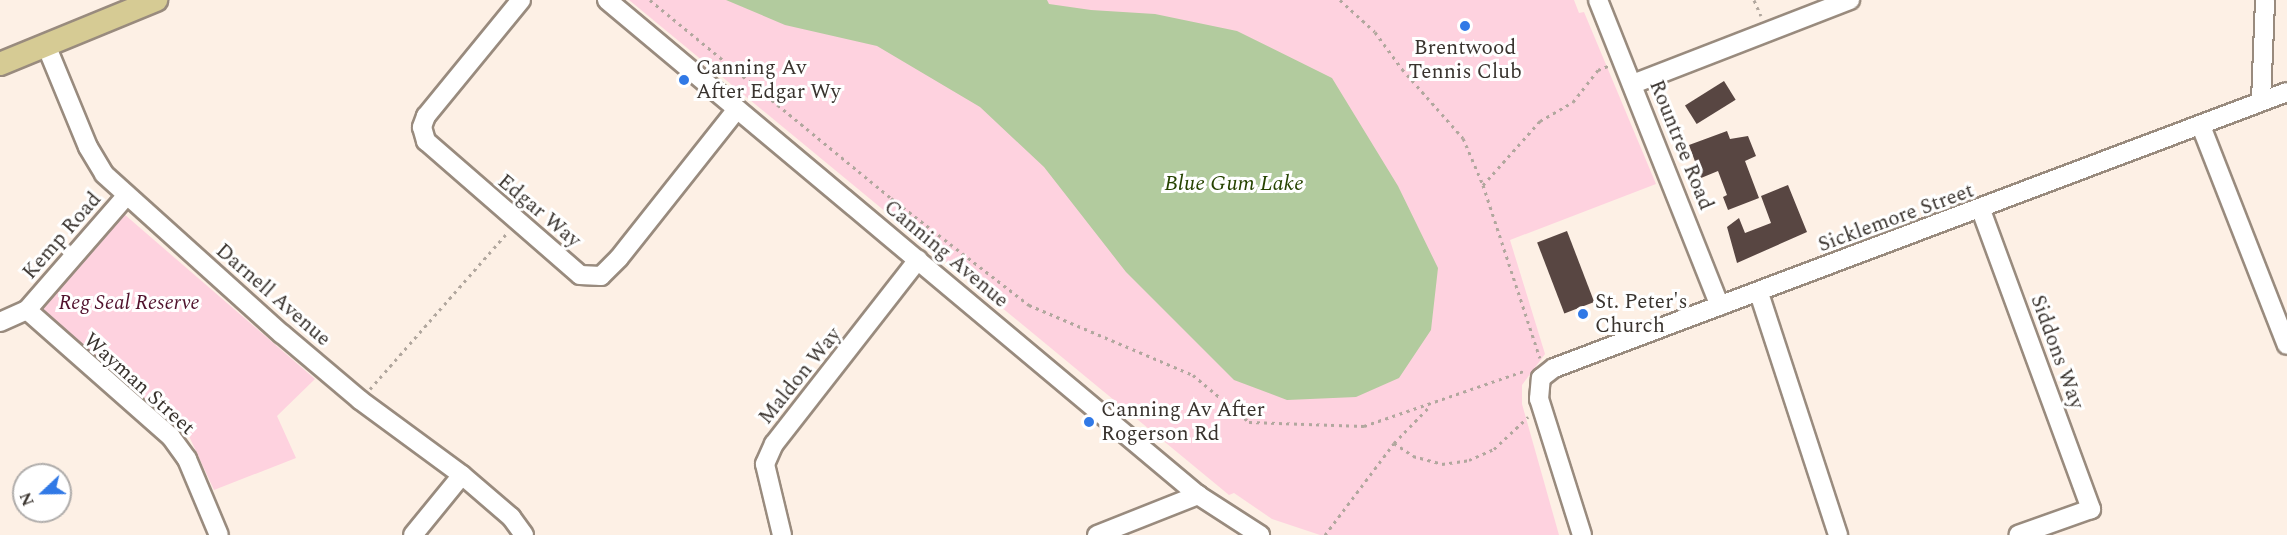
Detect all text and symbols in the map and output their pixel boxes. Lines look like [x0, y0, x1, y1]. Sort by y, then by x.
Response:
marker: Brentwood Tennis Club [1458, 19, 1472, 33]
place label: Brentwood Tennis Club [1408, 35, 1522, 85]
place label: Canning Av After Edgar Wy [696, 55, 841, 105]
marker: Canning Av After Edgar Wy [677, 73, 691, 87]
street label: Rountree Road [1643, 76, 1719, 214]
street label: Edgar Way [492, 169, 586, 253]
water label: Blue Gum Lake [1164, 171, 1304, 197]
street label: Sicklemore Street [1815, 178, 1977, 258]
street label: Kemp Road [17, 187, 107, 285]
street label: Canning Avenue [879, 195, 1013, 313]
street label: Darnell Avenue [210, 238, 336, 352]
place label: St. Peter's Church [1595, 289, 1688, 339]
park label: Reg Seal Reserve [58, 290, 200, 316]
street label: Siddons Way [2025, 292, 2089, 412]
marker: St. Peter's Church [1576, 307, 1590, 321]
street label: Maldon Way [753, 322, 847, 430]
street label: Wayman Street [78, 327, 200, 441]
place label: Canning Av After Rogerson Rd [1101, 397, 1265, 447]
marker: Canning Av After Rogerson Rd [1082, 415, 1096, 429]
north arrow [12, 463, 72, 523]
text: N [14, 488, 41, 510]

